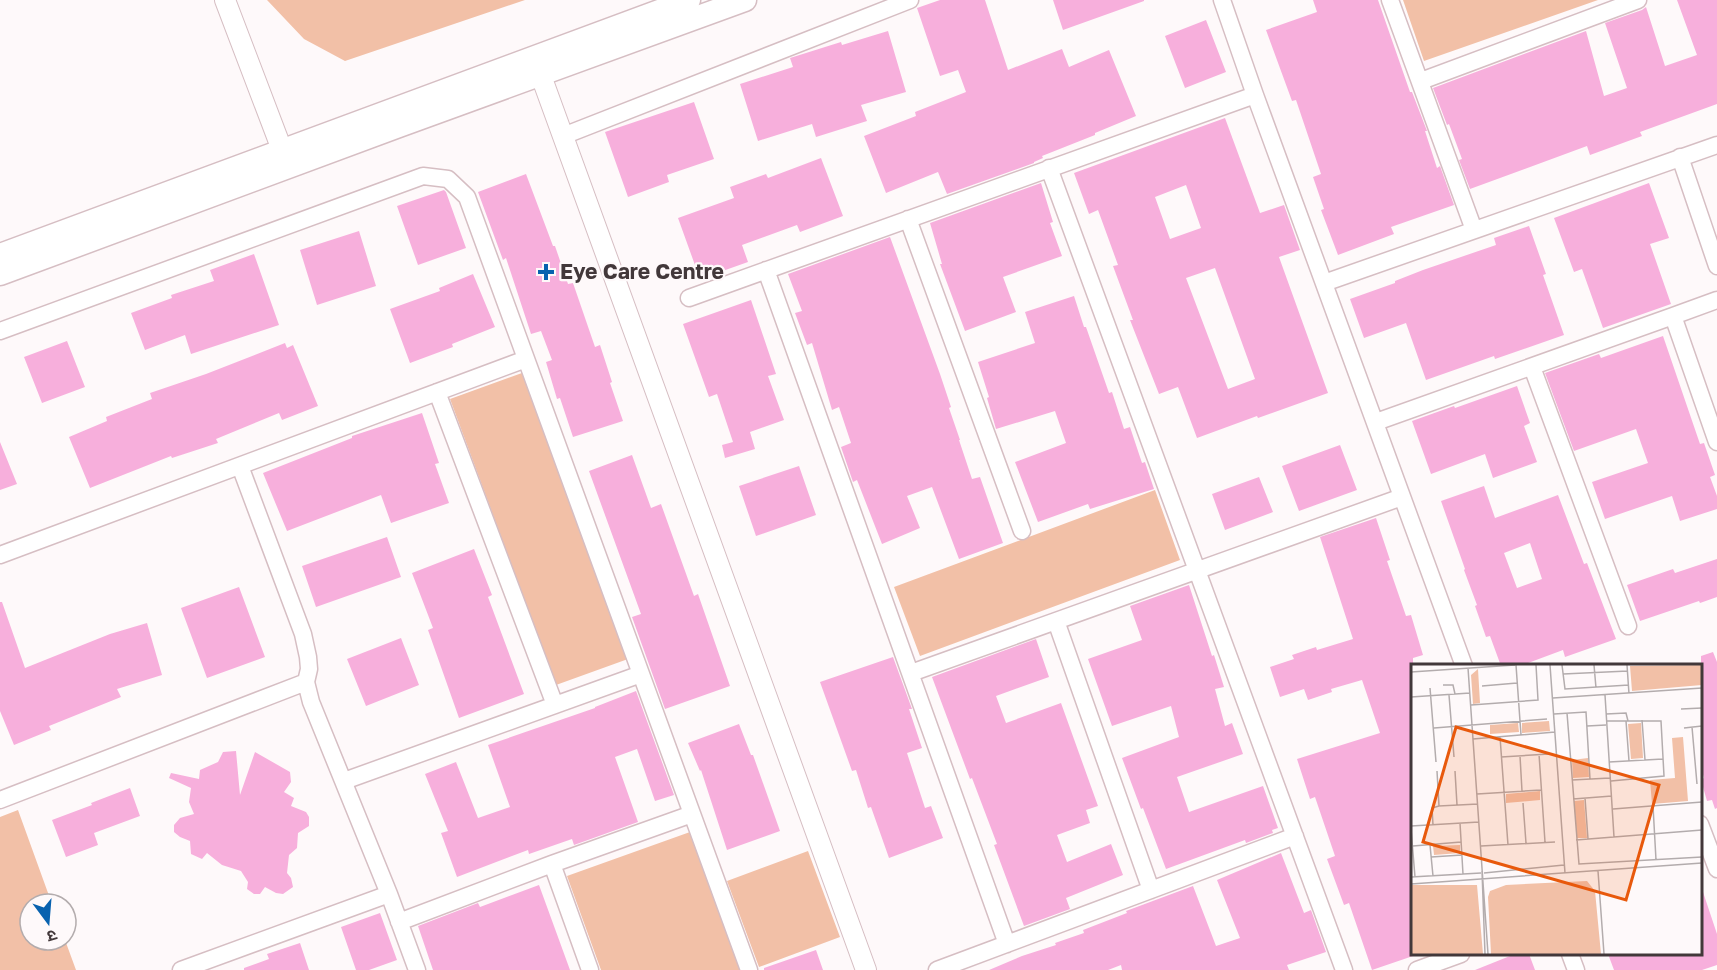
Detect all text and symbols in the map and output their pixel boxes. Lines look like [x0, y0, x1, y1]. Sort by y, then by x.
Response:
place label: Eye Care Centre [560, 258, 724, 284]
marker: Eye Care Centre [537, 263, 555, 281]
inset map [1411, 664, 1702, 955]
north arrow [18, 892, 78, 952]
text: उ [44, 926, 59, 947]

